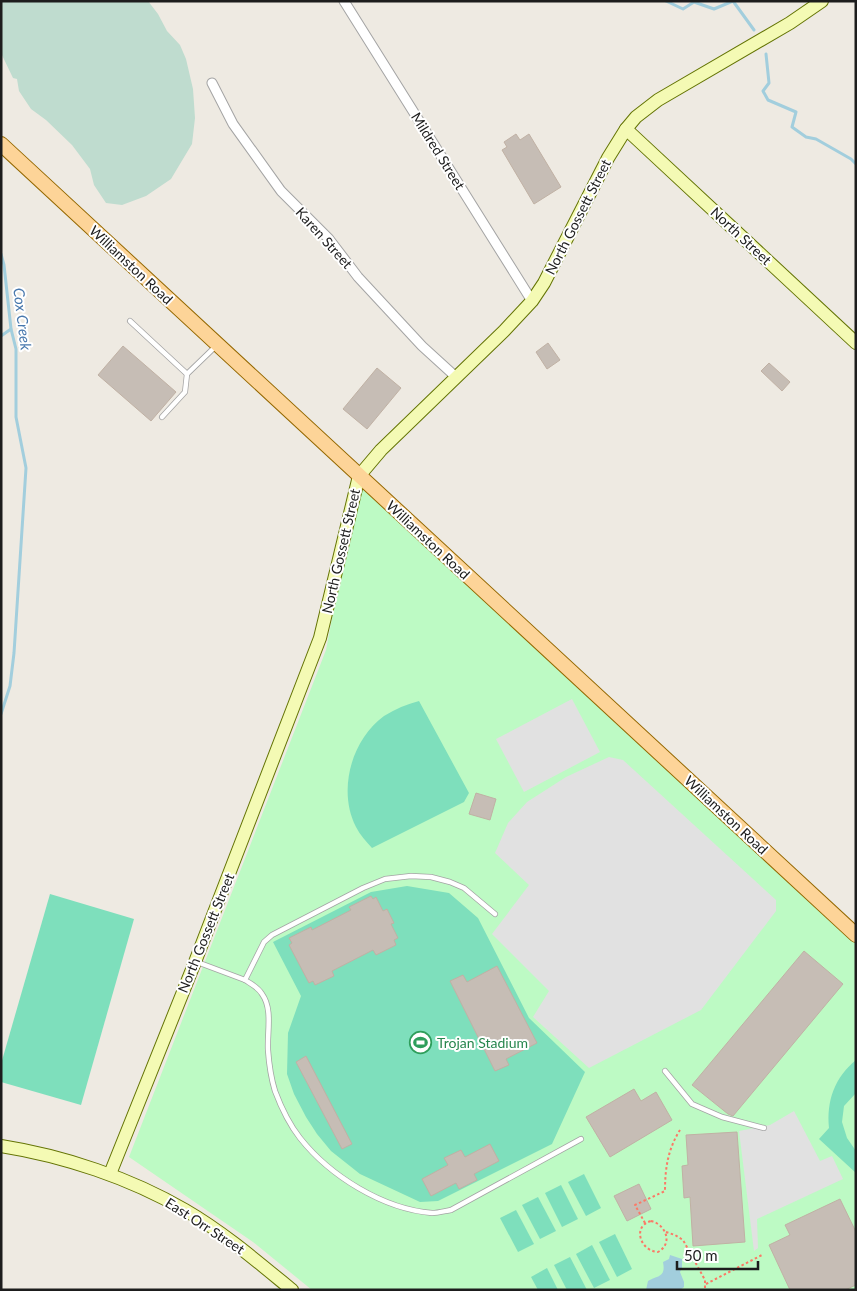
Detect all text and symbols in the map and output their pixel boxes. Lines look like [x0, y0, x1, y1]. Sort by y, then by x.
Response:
street label: Mildred Street [408, 109, 469, 193]
street label: North Gossett Street [541, 156, 614, 277]
street label: Karen Street [292, 203, 356, 272]
street label: North Street [707, 203, 775, 268]
street label: Williamston Road [86, 222, 177, 308]
water label: Cox Creek [10, 287, 36, 352]
street label: North Gossett Street [318, 487, 363, 615]
street label: Williamston Road [383, 497, 474, 583]
street label: Williamston Road [681, 772, 772, 858]
street label: North Gossett Street [174, 871, 237, 995]
sports icon: Trojan Stadium [409, 1031, 433, 1055]
place label: Trojan Stadium [437, 1034, 528, 1051]
street label: East Orr Street [162, 1194, 248, 1258]
scale bar [677, 1238, 758, 1270]
text: 50 m [684, 1246, 718, 1264]

